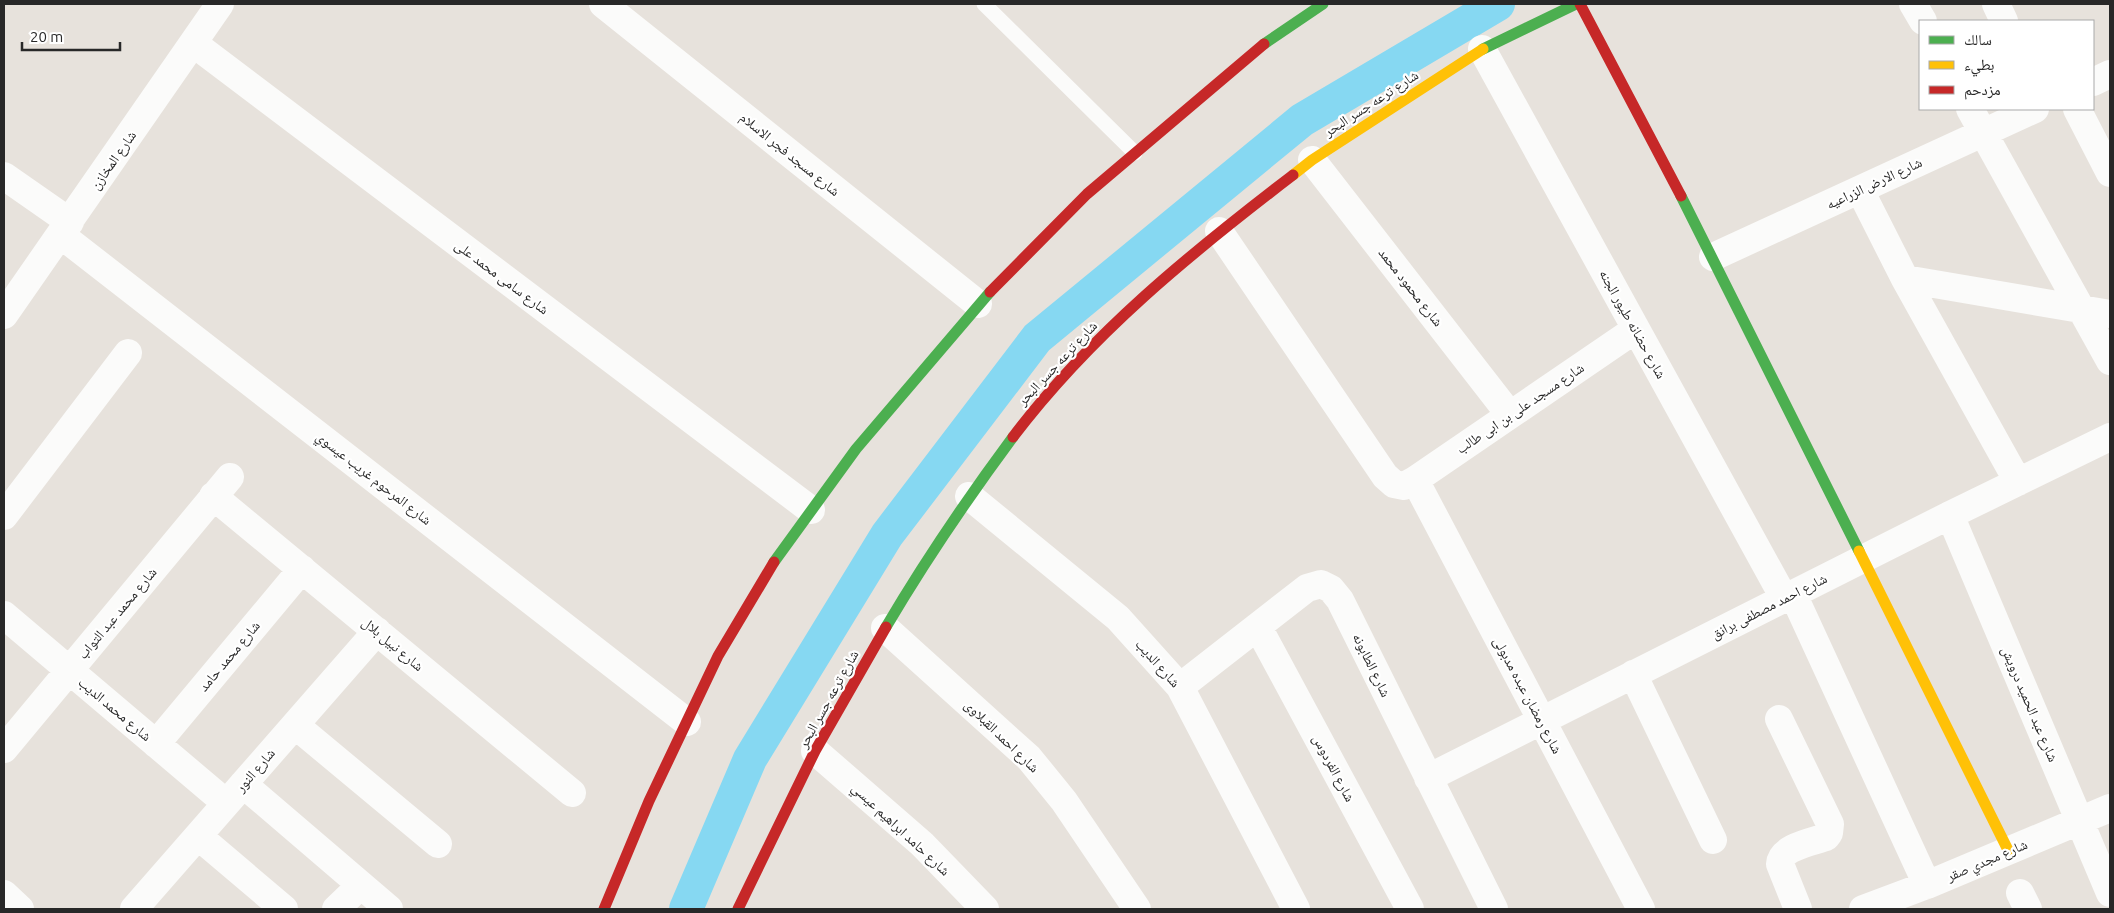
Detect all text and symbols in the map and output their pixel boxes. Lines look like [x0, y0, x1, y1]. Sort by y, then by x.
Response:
scale bar [22, 20, 120, 52]
legend [1919, 20, 2094, 110]
text: 20 m [30, 28, 63, 45]
text: سالك [1964, 31, 1992, 48]
text: بطيء [1964, 56, 1994, 77]
street label: شارع ترعه جسر البحر [1320, 67, 1422, 142]
text: مزدحم [1964, 81, 2001, 100]
street label: شارع مسجد فجر الاسلام [736, 109, 843, 201]
street label: شارع المخازن [87, 127, 141, 194]
street label: شارع الارض الزراعيه [1824, 154, 1925, 214]
street label: شارع سامى محمد على [451, 237, 552, 319]
street label: شارع محمود محمد [1374, 245, 1447, 331]
street label: شارع حضانه طيور الجنه [1595, 267, 1670, 382]
street label: شارع ترعه جسر البحر [1013, 318, 1102, 411]
street label: شارع مسجد على بن ابى طالب [1453, 359, 1588, 458]
street label: شارع المرحوم غريب عيسوي [311, 428, 435, 531]
street label: شارع محمد عبد التواب [74, 564, 161, 663]
street label: شارع احمد مصطفى برانق [1708, 570, 1830, 644]
street label: شارع نبيل بلال [358, 614, 427, 676]
street label: شارع محمد حامد [195, 618, 265, 696]
street label: شارع الطابونه [1348, 630, 1394, 700]
street label: شارع رمضان عبده مدبولى [1489, 634, 1566, 757]
street label: شارع الديب [1131, 636, 1184, 692]
street label: شارع عبد الحميد درويش [1997, 644, 2062, 765]
street label: شارع ترعه جسر البحر [794, 647, 863, 753]
street label: شارع محمد الديب [74, 674, 155, 746]
street label: شارع احمد القبلاوى [960, 696, 1043, 777]
street label: شارع الفردوس [1308, 732, 1358, 805]
street label: شارع النور [231, 745, 280, 797]
street label: شارع حامد ابراهيم عيسي [846, 779, 953, 881]
street label: شارع مجدي صقر [1943, 836, 2031, 888]

